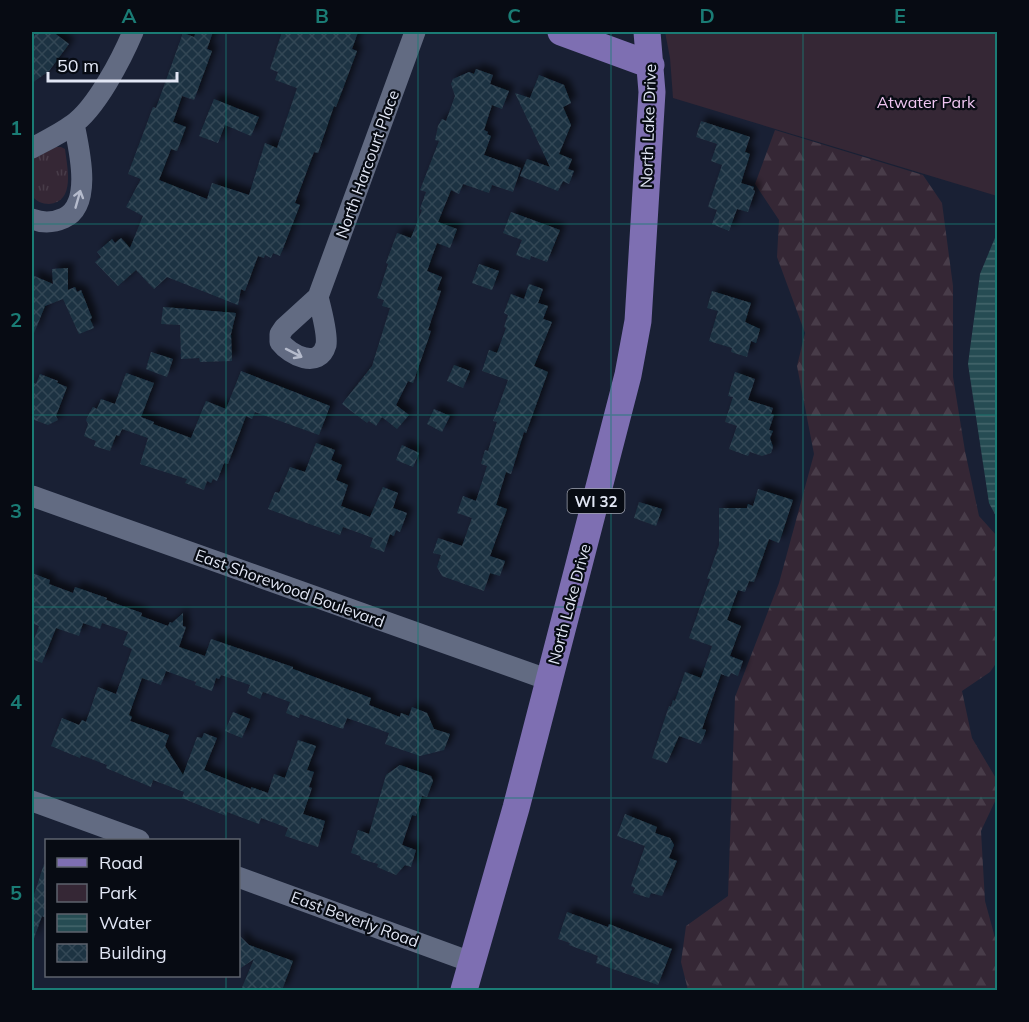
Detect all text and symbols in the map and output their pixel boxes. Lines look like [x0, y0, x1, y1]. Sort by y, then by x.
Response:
text: A [122, 3, 137, 28]
text: B [315, 3, 329, 28]
text: C [507, 3, 521, 28]
text: D [699, 3, 715, 28]
text: E [894, 3, 906, 28]
scale bar [48, 45, 177, 83]
text: 50 m [57, 54, 99, 77]
street label: North Lake Drive [636, 64, 660, 188]
street label: North Harcourt Place [331, 87, 403, 241]
park label: Atwater Park [877, 92, 976, 112]
text: 1 [10, 115, 22, 140]
one-way arrow [72, 190, 84, 209]
text: 2 [10, 307, 22, 332]
one-way arrow [285, 347, 302, 359]
road number: WI 32 [568, 489, 624, 513]
text: 3 [10, 498, 22, 523]
street label: North Lake Drive [543, 541, 595, 667]
street label: East Shorewood Boulevard [193, 544, 387, 632]
text: 4 [10, 689, 22, 714]
legend [45, 839, 240, 977]
text: Road [99, 851, 143, 874]
text: 5 [10, 880, 22, 905]
text: Park [99, 881, 138, 904]
street label: East Beverly Road [288, 887, 422, 951]
text: Water [99, 911, 152, 934]
text: Building [99, 941, 167, 964]

